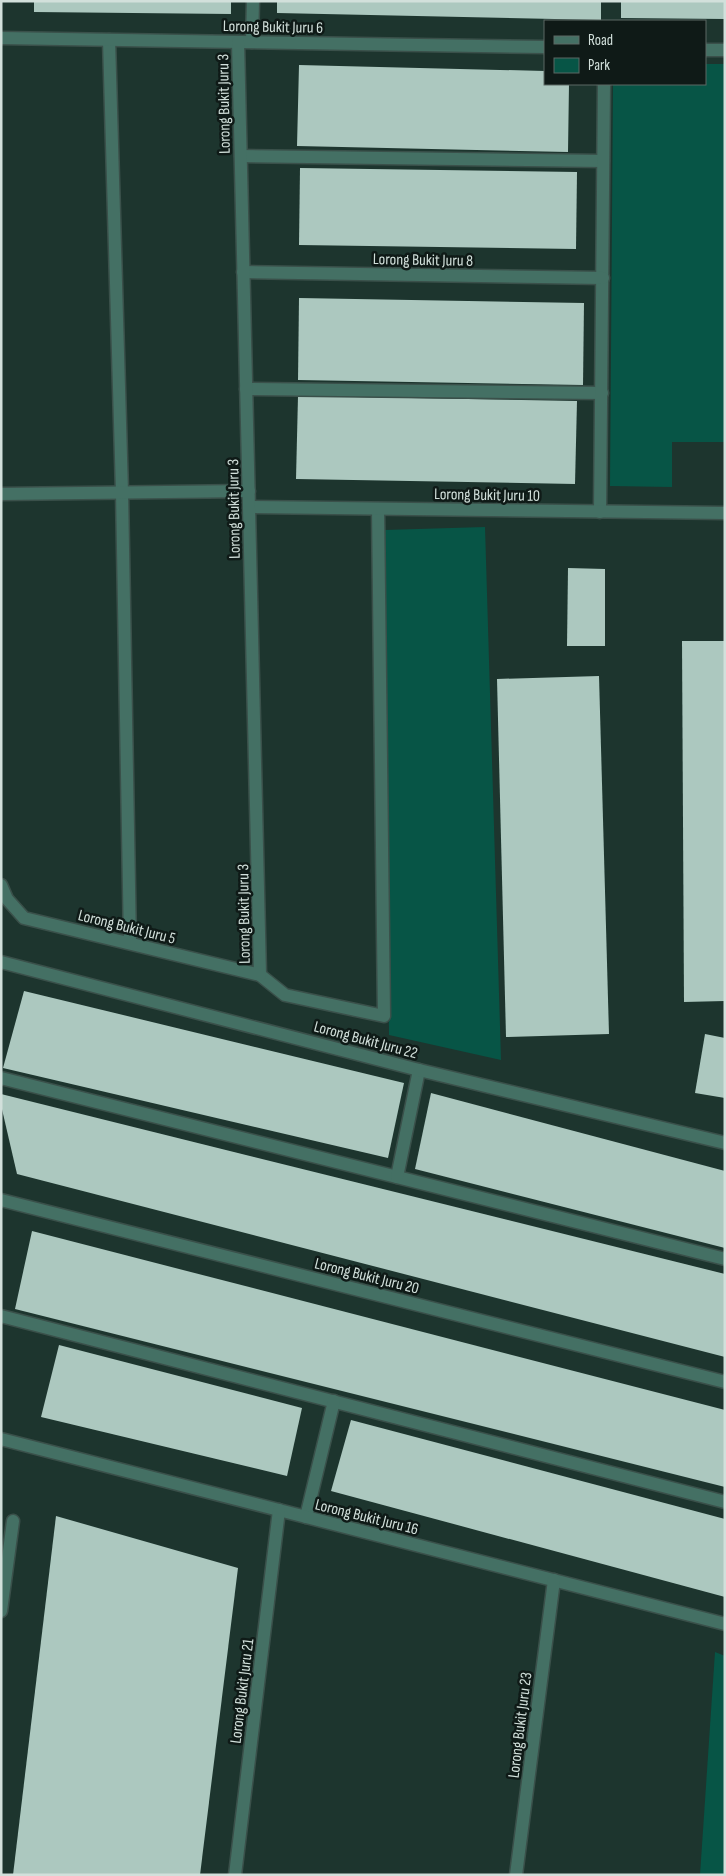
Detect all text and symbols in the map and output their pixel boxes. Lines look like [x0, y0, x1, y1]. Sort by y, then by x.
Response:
street label: Lorong Bukit Juru 6 [223, 17, 323, 38]
legend [544, 20, 706, 85]
text: Road [588, 31, 613, 50]
street label: Lorong Bukit Juru 3 [214, 54, 235, 154]
text: Park [588, 56, 610, 75]
street label: Lorong Bukit Juru 8 [373, 250, 473, 271]
street label: Lorong Bukit Juru 3 [224, 459, 245, 559]
street label: Lorong Bukit Juru 10 [434, 485, 540, 506]
street label: Lorong Bukit Juru 3 [234, 864, 255, 964]
street label: Lorong Bukit Juru 5 [76, 906, 177, 949]
street label: Lorong Bukit Juru 22 [312, 1017, 419, 1063]
street label: Lorong Bukit Juru 20 [312, 1254, 421, 1299]
street label: Lorong Bukit Juru 16 [313, 1495, 420, 1539]
street label: Lorong Bukit Juru 21 [227, 1637, 258, 1745]
street label: Lorong Bukit Juru 23 [505, 1671, 536, 1779]

